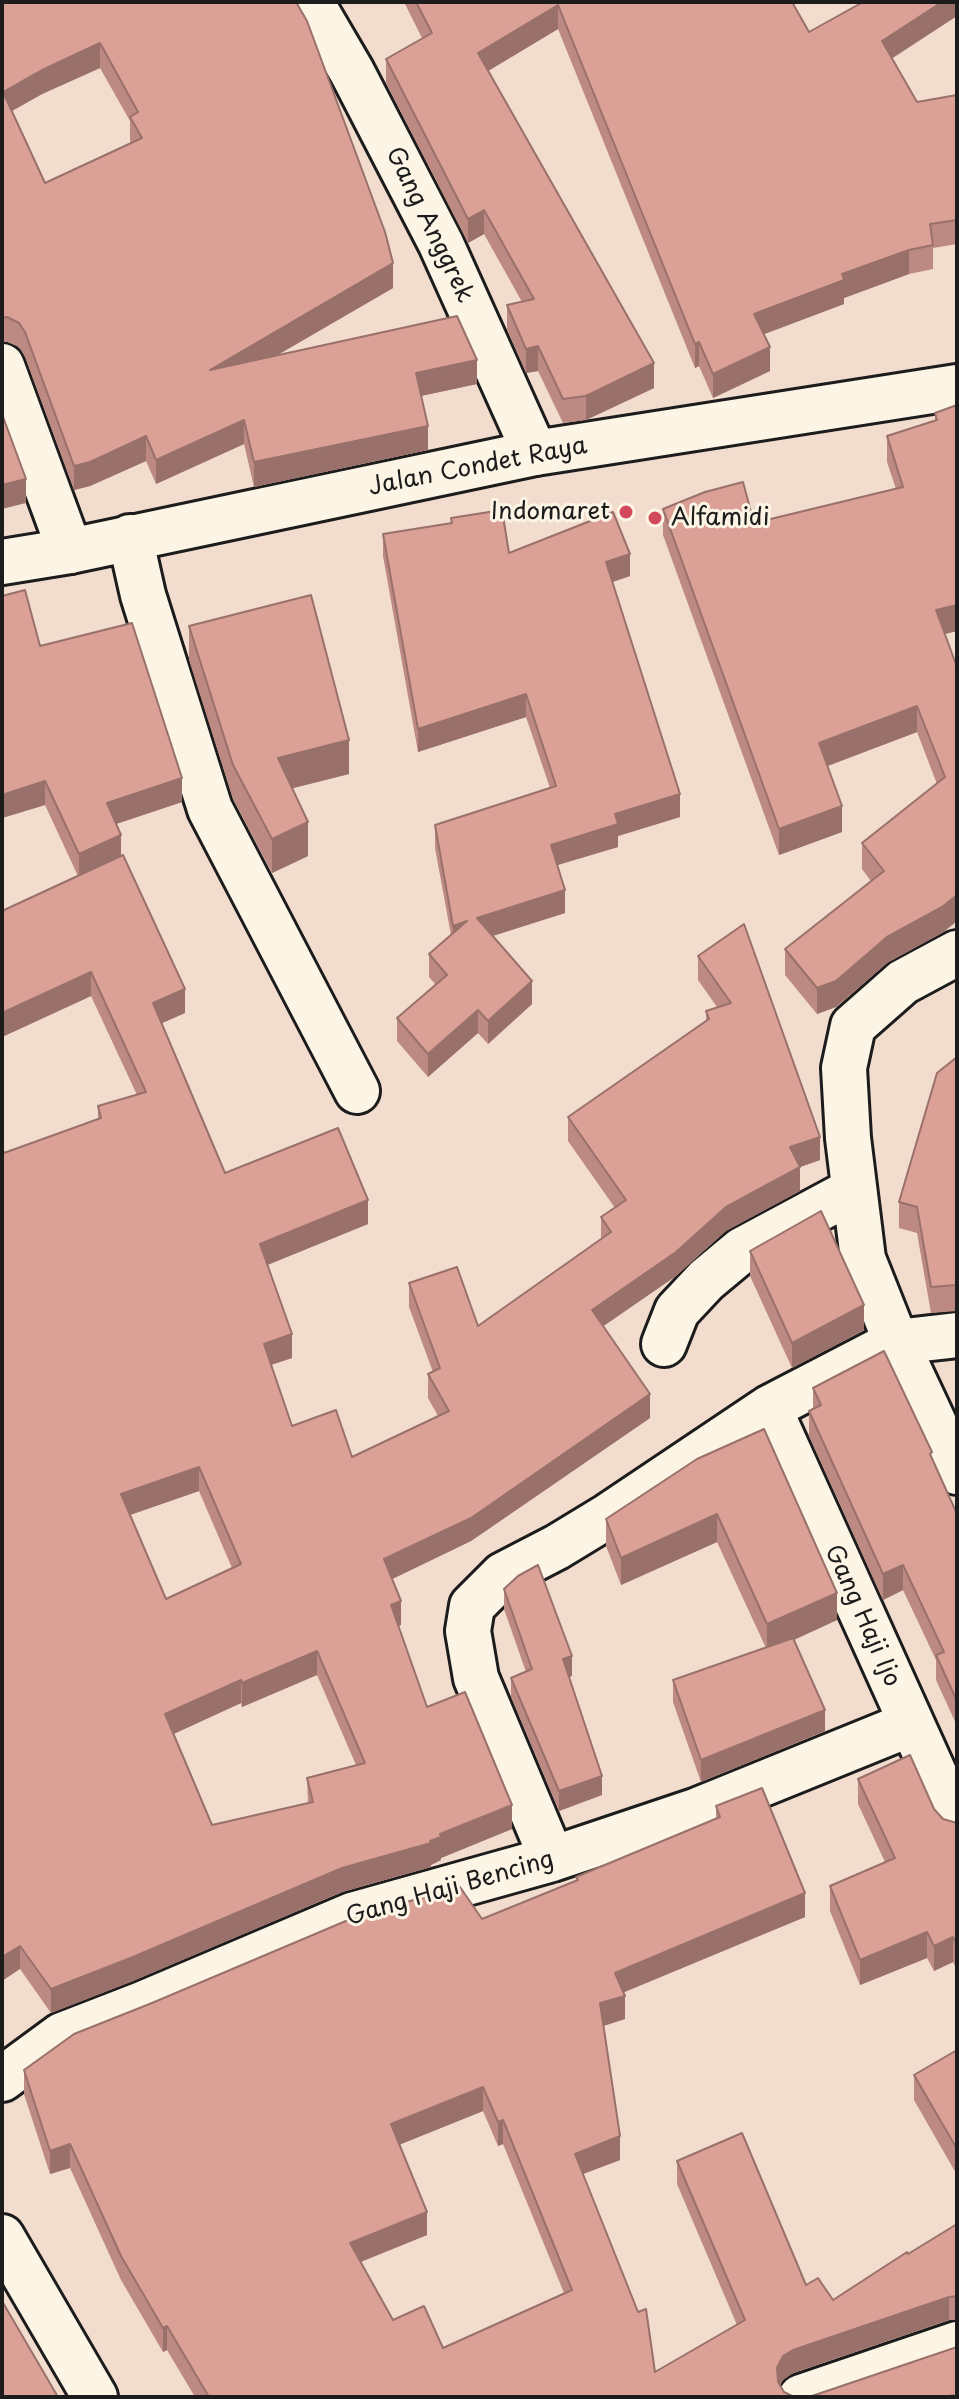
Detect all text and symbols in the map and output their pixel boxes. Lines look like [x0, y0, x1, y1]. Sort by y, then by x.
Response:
street label: Gang Anggrek [379, 142, 479, 308]
street label: Jalan Condet Raya [366, 432, 590, 502]
place label: Indomaret [491, 498, 610, 526]
marker: Indomaret [617, 503, 635, 521]
place label: Alfamidi [671, 504, 770, 532]
marker: Alfamidi [646, 509, 664, 527]
street label: Gang Haji Ijo [818, 1541, 906, 1691]
street label: Gang Haji Bencing [343, 1846, 557, 1932]

